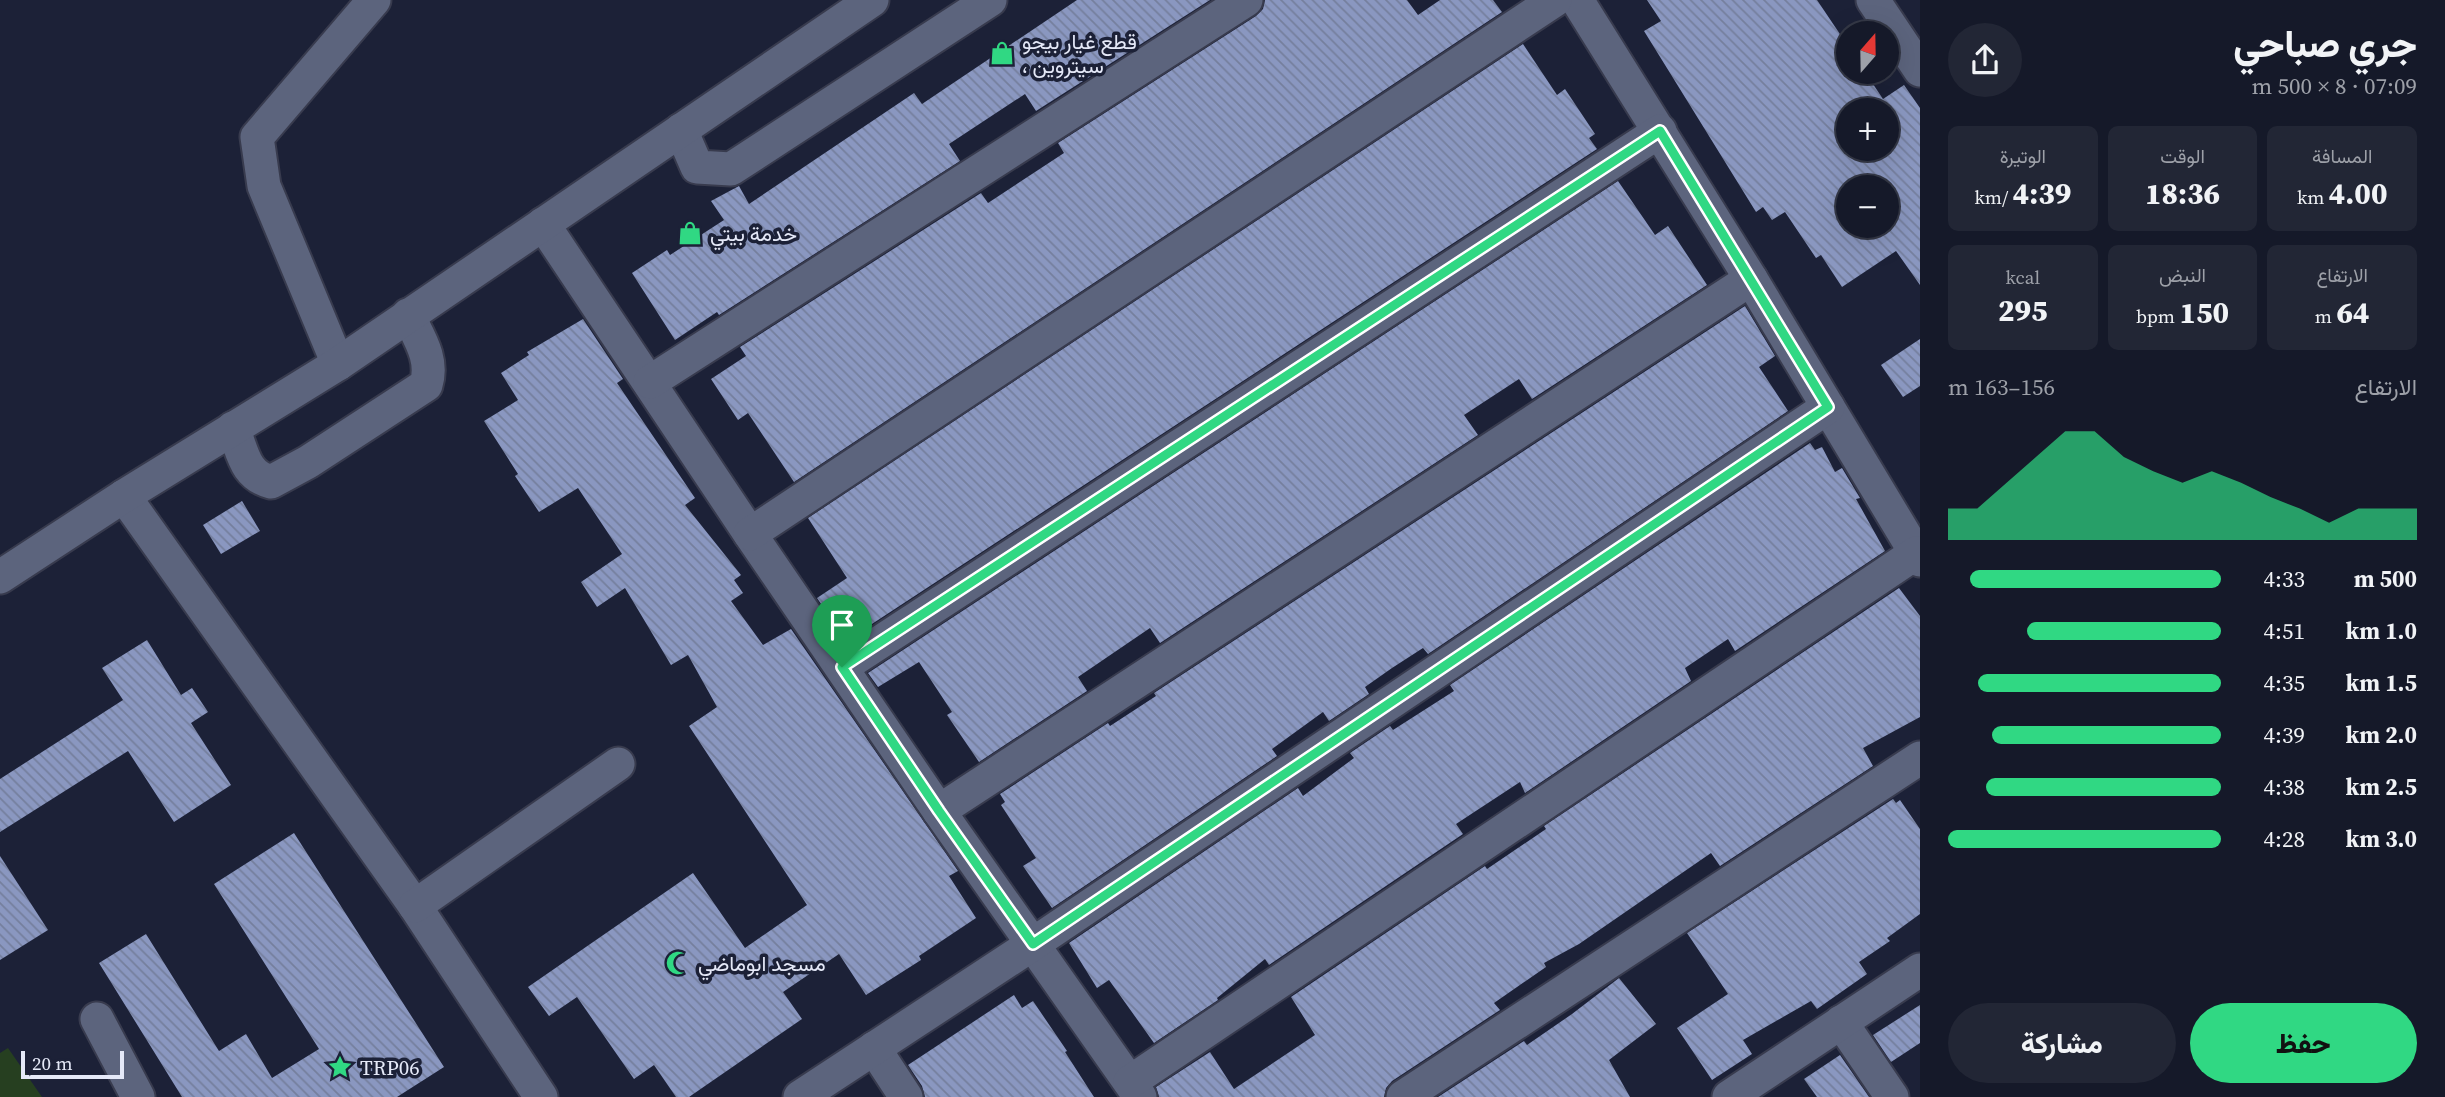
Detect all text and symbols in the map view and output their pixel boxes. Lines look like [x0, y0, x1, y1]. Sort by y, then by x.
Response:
text: جري صباحي [2233, 18, 2417, 70]
north arrow [1836, 21, 1899, 84]
map controls [1836, 21, 1899, 238]
button: share [1948, 23, 2022, 97]
place label: قطع غيار بيجو ، سيتروين [1022, 27, 1137, 80]
shop icon: قطع غيار بيجو ، سيتروين [988, 39, 1016, 67]
text: 07:09 · 8 × 500 m [2251, 70, 2417, 102]
button: + [1836, 98, 1899, 161]
text: الوتيرة [2000, 143, 2046, 169]
text: الوقت [2160, 143, 2205, 169]
text: المسافة [2312, 143, 2372, 169]
text: 4:39 [2013, 173, 2071, 214]
text: 18:36 [2145, 173, 2220, 214]
text: 4.00 [2329, 173, 2387, 214]
button: − [1836, 175, 1899, 238]
text: /km [1974, 184, 2013, 210]
text: km [2297, 184, 2329, 210]
shop icon: خدمة بيتي [676, 219, 704, 247]
place label: خدمة بيتي [710, 219, 797, 251]
text: النبض [2159, 262, 2206, 288]
text: الارتفاع [2316, 262, 2368, 288]
text: kcal [2006, 264, 2040, 290]
text: 295 [1998, 290, 2048, 331]
text: 150 [2179, 292, 2229, 333]
text: 64 [2336, 292, 2369, 333]
text: bpm [2136, 303, 2179, 329]
text: m [2315, 303, 2336, 329]
text: 156–163 m [1948, 371, 2055, 403]
text: الارتفاع [2355, 371, 2417, 403]
text: 4:33 [2264, 563, 2305, 595]
text: 500 m [2354, 563, 2417, 595]
pin [812, 595, 872, 667]
icon: arrive [823, 606, 861, 644]
text: 4:51 [2264, 615, 2305, 647]
text: 1.0 km [2346, 615, 2417, 647]
text: 4:35 [2264, 667, 2305, 699]
text: 1.5 km [2346, 667, 2417, 699]
text: 4:39 [2264, 719, 2305, 751]
text: 2.0 km [2346, 719, 2417, 751]
text: 4:38 [2264, 771, 2305, 803]
text: 2.5 km [2346, 771, 2417, 803]
text: 4:28 [2264, 823, 2305, 855]
text: 3.0 km [2346, 823, 2417, 855]
mosque icon: مسجد ابوماضي [664, 949, 692, 977]
place label: مسجد ابوماضي [698, 949, 826, 981]
button: مشاركة [1948, 1003, 2176, 1083]
button: حفظ [2190, 1003, 2417, 1083]
scale bar [21, 1048, 124, 1080]
text: 20 m [32, 1050, 73, 1076]
place icon: TRP06 [326, 1053, 354, 1081]
place label: TRP06 [360, 1053, 420, 1082]

